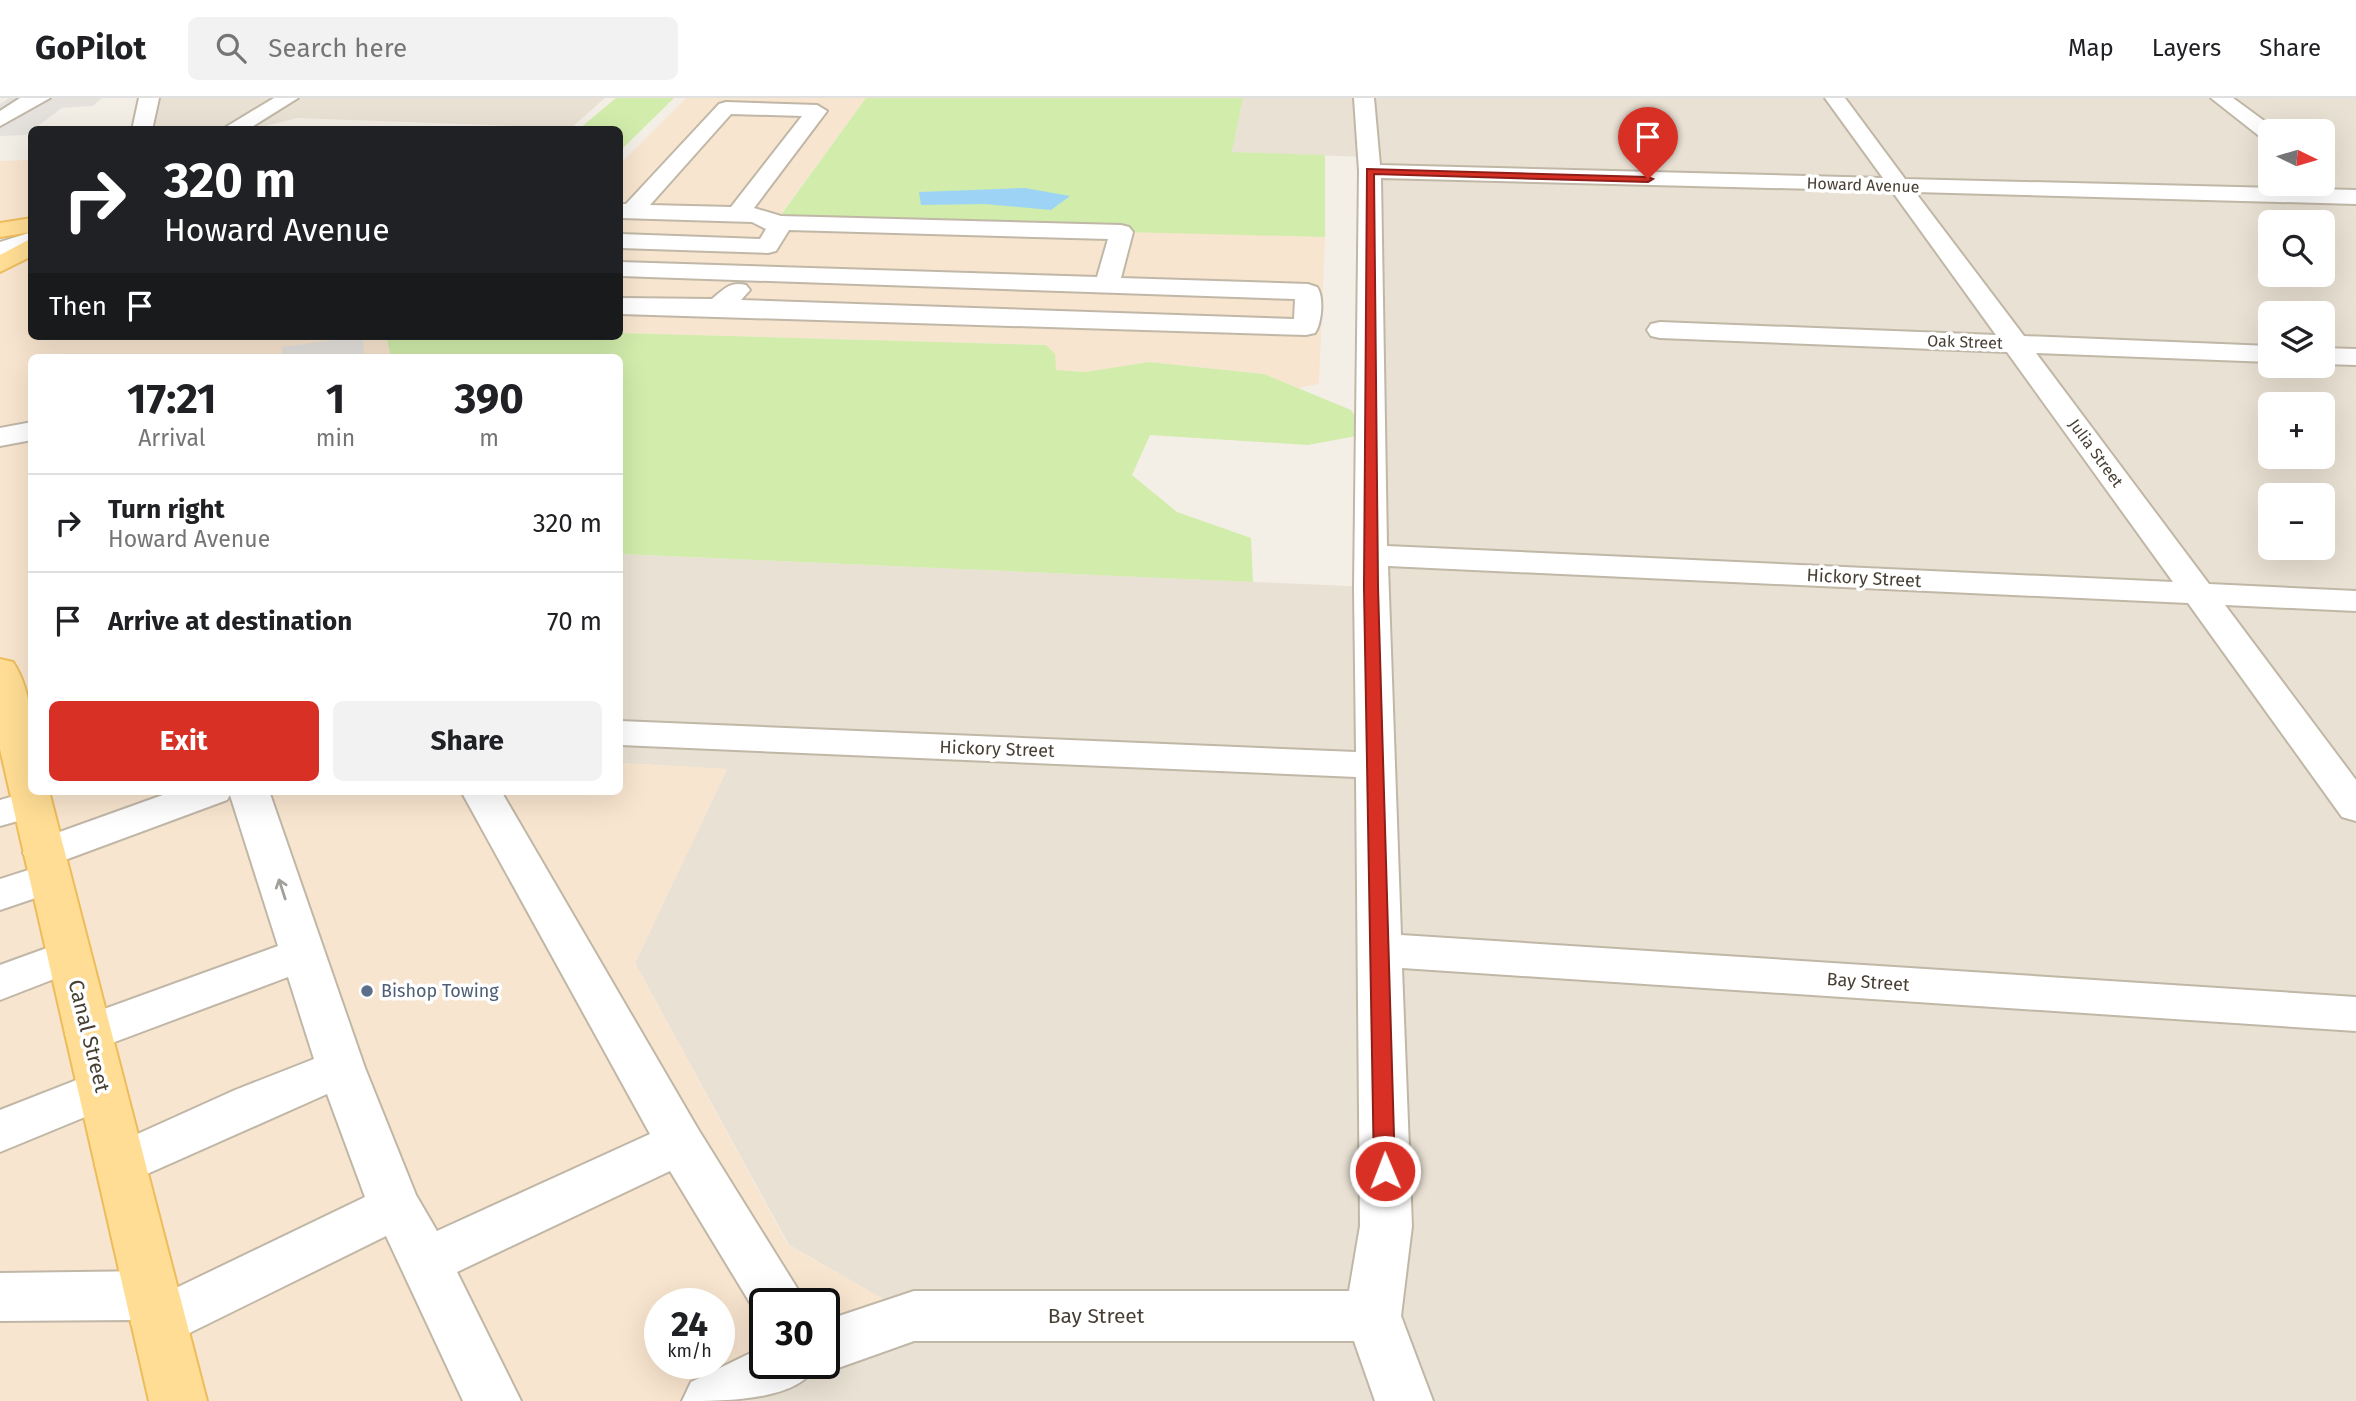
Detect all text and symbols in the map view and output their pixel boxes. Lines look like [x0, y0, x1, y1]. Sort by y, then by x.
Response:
search box [188, 17, 678, 80]
text: GoPilot [35, 28, 146, 68]
icon: search [212, 29, 250, 67]
text: Search here [268, 33, 407, 64]
text: Map [2068, 34, 2114, 62]
text: Layers [2152, 34, 2221, 62]
text: Share [2259, 34, 2321, 62]
pin [1618, 107, 1678, 179]
icon: arrive [1629, 118, 1667, 156]
north arrow [2258, 119, 2334, 196]
map controls [2258, 119, 2335, 560]
text: 320 m [164, 151, 296, 210]
icon: right [49, 154, 140, 245]
street label: Howard Avenue [1806, 174, 1920, 196]
button: search [2258, 210, 2335, 287]
text: Howard Avenue [164, 211, 390, 249]
icon: arrive [121, 287, 159, 325]
text: Then [49, 291, 107, 322]
button: layers [2258, 301, 2335, 378]
street label: Oak Street [1927, 331, 2003, 353]
text: 17:21 [127, 374, 217, 424]
text: 1 [326, 374, 345, 424]
text: 390 [454, 374, 524, 424]
button: + [2258, 392, 2335, 469]
street label: Julia Street [2065, 415, 2127, 491]
text: Arrival [138, 424, 206, 452]
text: min [316, 424, 355, 452]
text: m [479, 424, 499, 452]
button: − [2258, 483, 2335, 560]
text: Turn right [108, 494, 225, 525]
icon: right [49, 504, 87, 542]
text: 320 m [533, 508, 602, 539]
text: Howard Avenue [108, 525, 270, 553]
street label: Hickory Street [1806, 564, 1922, 592]
icon: arrive [49, 602, 87, 640]
text: Arrive at destination [108, 606, 352, 637]
text: 70 m [547, 606, 602, 637]
button: Exit [49, 701, 319, 781]
button: Share [333, 701, 602, 781]
street label: Hickory Street [939, 736, 1055, 762]
one-way arrow [274, 878, 287, 900]
street label: Bay Street [1826, 968, 1911, 996]
street label: Canal Street [62, 977, 116, 1095]
place label: Bishop Towing [381, 980, 499, 1002]
marker: Bishop Towing [359, 983, 375, 999]
position arrow [1348, 1134, 1422, 1208]
speed limit sign: 30 [749, 1288, 840, 1379]
text: 24 [671, 1303, 708, 1345]
street label: Bay Street [1048, 1303, 1145, 1329]
text: km/h [667, 1340, 712, 1362]

